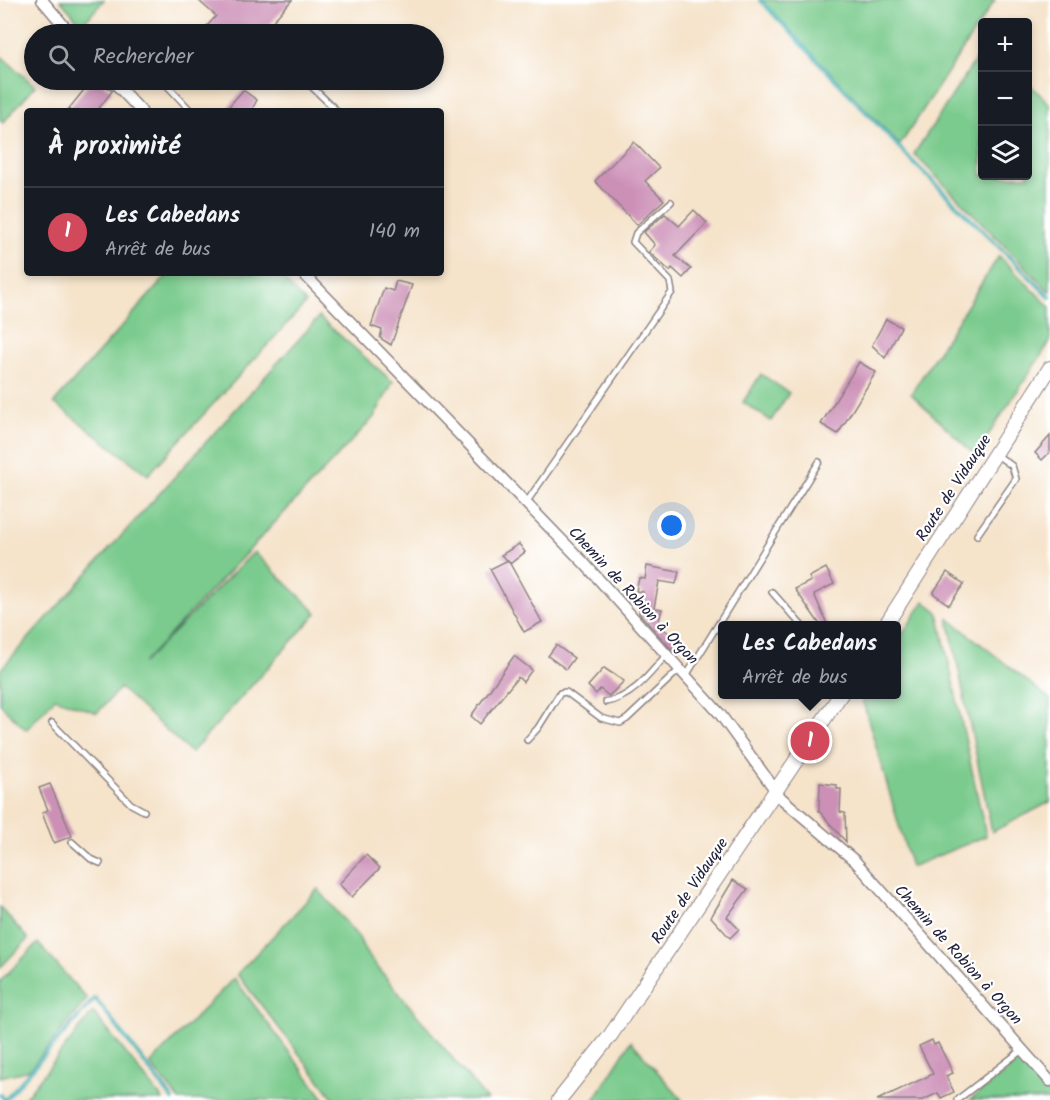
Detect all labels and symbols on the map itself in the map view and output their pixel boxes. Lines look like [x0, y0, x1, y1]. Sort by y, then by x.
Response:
street label: Route de Vidauque [910, 429, 998, 547]
your location [657, 511, 686, 540]
street label: Chemin de Robion à Orgon [562, 521, 704, 671]
pin: 1 [790, 718, 830, 764]
street label: Route de Vidauque [645, 833, 735, 949]
street label: Chemin de Robion à Orgon [888, 879, 1028, 1031]

